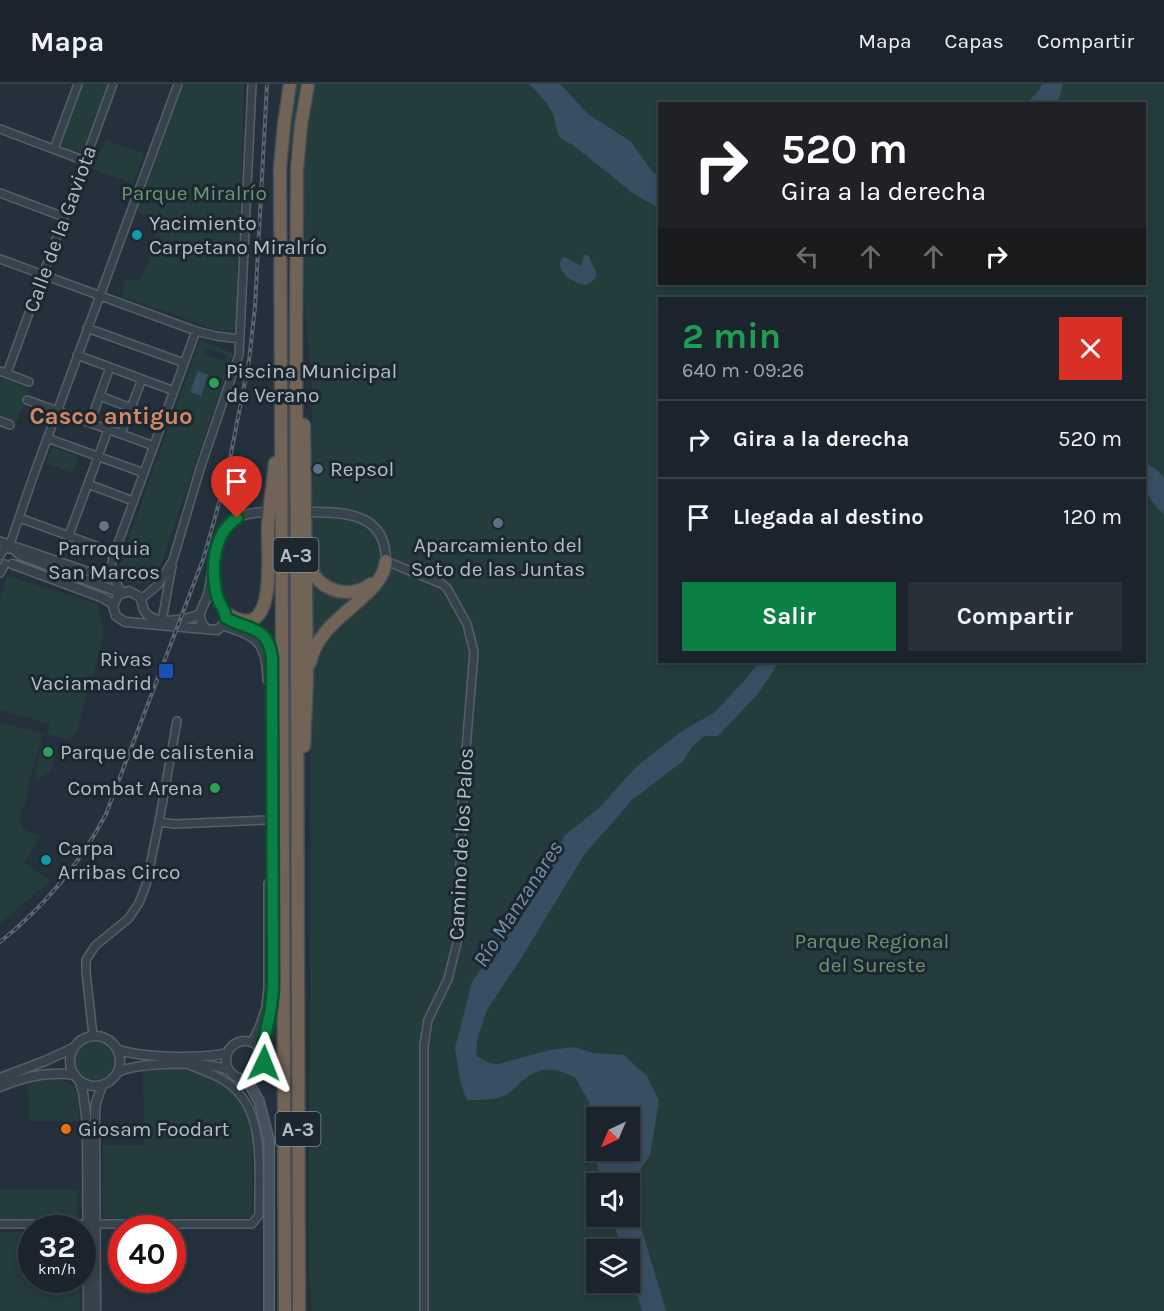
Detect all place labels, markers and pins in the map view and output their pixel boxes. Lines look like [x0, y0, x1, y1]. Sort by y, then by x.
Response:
place label: Yacimiento Carpetano Miralrío [149, 211, 327, 259]
marker: Yacimiento Carpetano Miralrío [130, 228, 144, 242]
place label: Piscina Municipal de Verano [226, 359, 397, 407]
marker: Piscina Municipal de Verano [207, 376, 221, 390]
pin [211, 456, 262, 518]
place label: Repsol [330, 457, 394, 481]
marker: Repsol [311, 462, 325, 476]
marker: Aparcamiento del Soto de las Juntas [491, 516, 505, 530]
marker: Parroquia San Marcos [97, 519, 111, 533]
place label: Aparcamiento del Soto de las Juntas [411, 533, 585, 581]
place label: Parroquia San Marcos [48, 536, 160, 584]
place label: Rivas Vaciamadrid [31, 647, 152, 695]
marker: Rivas Vaciamadrid [157, 662, 175, 680]
place label: Parque de calistenia [60, 740, 255, 764]
marker: Parque de calistenia [41, 745, 55, 759]
place label: Combat Arena [67, 776, 203, 800]
marker: Combat Arena [208, 781, 222, 795]
place label: Carpa Arribas Circo [58, 836, 181, 884]
marker: Carpa Arribas Circo [39, 853, 53, 867]
place label: Giosam Foodart [78, 1117, 229, 1141]
marker: Giosam Foodart [59, 1122, 73, 1136]

